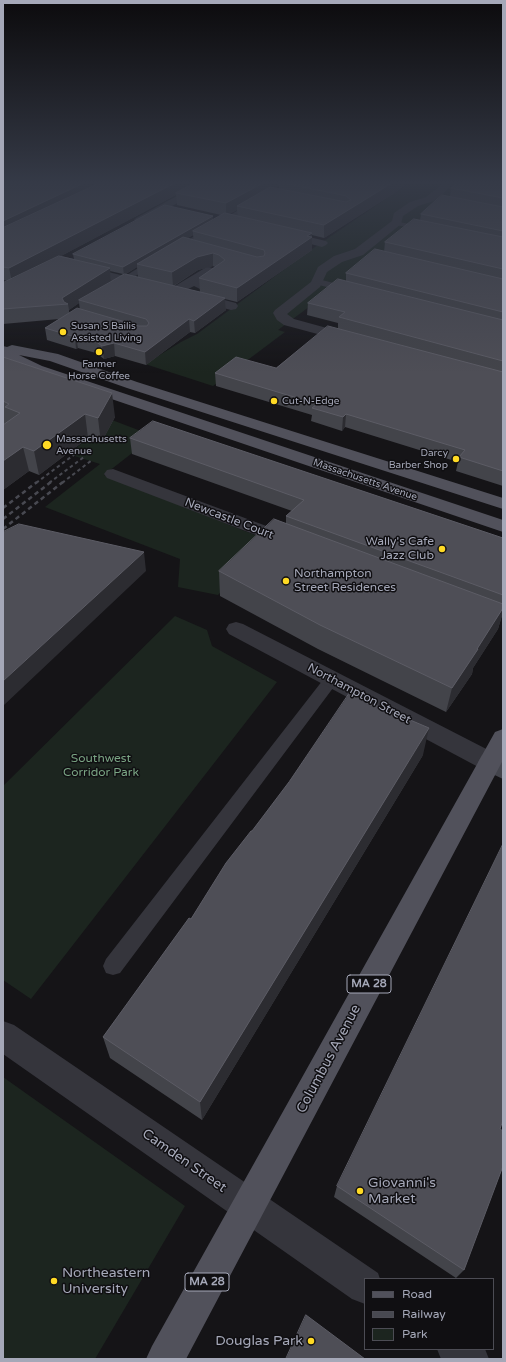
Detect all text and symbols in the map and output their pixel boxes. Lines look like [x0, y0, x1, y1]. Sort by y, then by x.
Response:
place label: Susan S Bailis Assisted Living [71, 320, 142, 344]
marker: Susan S Bailis Assisted Living [58, 327, 68, 337]
marker: Farmer Horse Coffee [94, 347, 104, 357]
place label: Farmer Horse Coffee [68, 358, 130, 382]
place label: Cut-N-Edge [282, 395, 339, 407]
marker: Cut-N-Edge [269, 396, 279, 406]
place label: Massachusetts Avenue [56, 433, 127, 456]
marker: Massachusetts Avenue [41, 439, 53, 451]
place label: Darcy Barber Shop [389, 447, 448, 470]
marker: Darcy Barber Shop [451, 454, 461, 464]
street label: Massachusetts Avenue [311, 457, 419, 503]
street label: Newcastle Court [183, 495, 275, 543]
place label: Wally's Cafe Jazz Club [366, 535, 434, 563]
marker: Wally's Cafe Jazz Club [437, 544, 447, 554]
place label: Northampton Street Residences [294, 567, 396, 595]
marker: Northampton Street Residences [281, 576, 291, 586]
street label: Northampton Street [305, 661, 413, 727]
park label: Southwest Corridor Park [63, 752, 139, 780]
road number: MA 28 [347, 975, 391, 993]
street label: Columbus Avenue [293, 1002, 365, 1116]
street label: Camden Street [138, 1126, 230, 1196]
place label: Giovanni's Market [368, 1175, 436, 1208]
marker: Giovanni's Market [355, 1186, 365, 1196]
place label: Northeastern University [62, 1265, 150, 1298]
road number: MA 28 [185, 1273, 229, 1291]
marker: Northeastern University [49, 1276, 59, 1286]
legend [364, 1278, 494, 1350]
text: Road [402, 1287, 432, 1301]
text: Railway [402, 1307, 446, 1321]
text: Park [402, 1327, 428, 1341]
place label: Douglas Park [215, 1333, 303, 1349]
marker: Douglas Park [306, 1336, 316, 1346]

